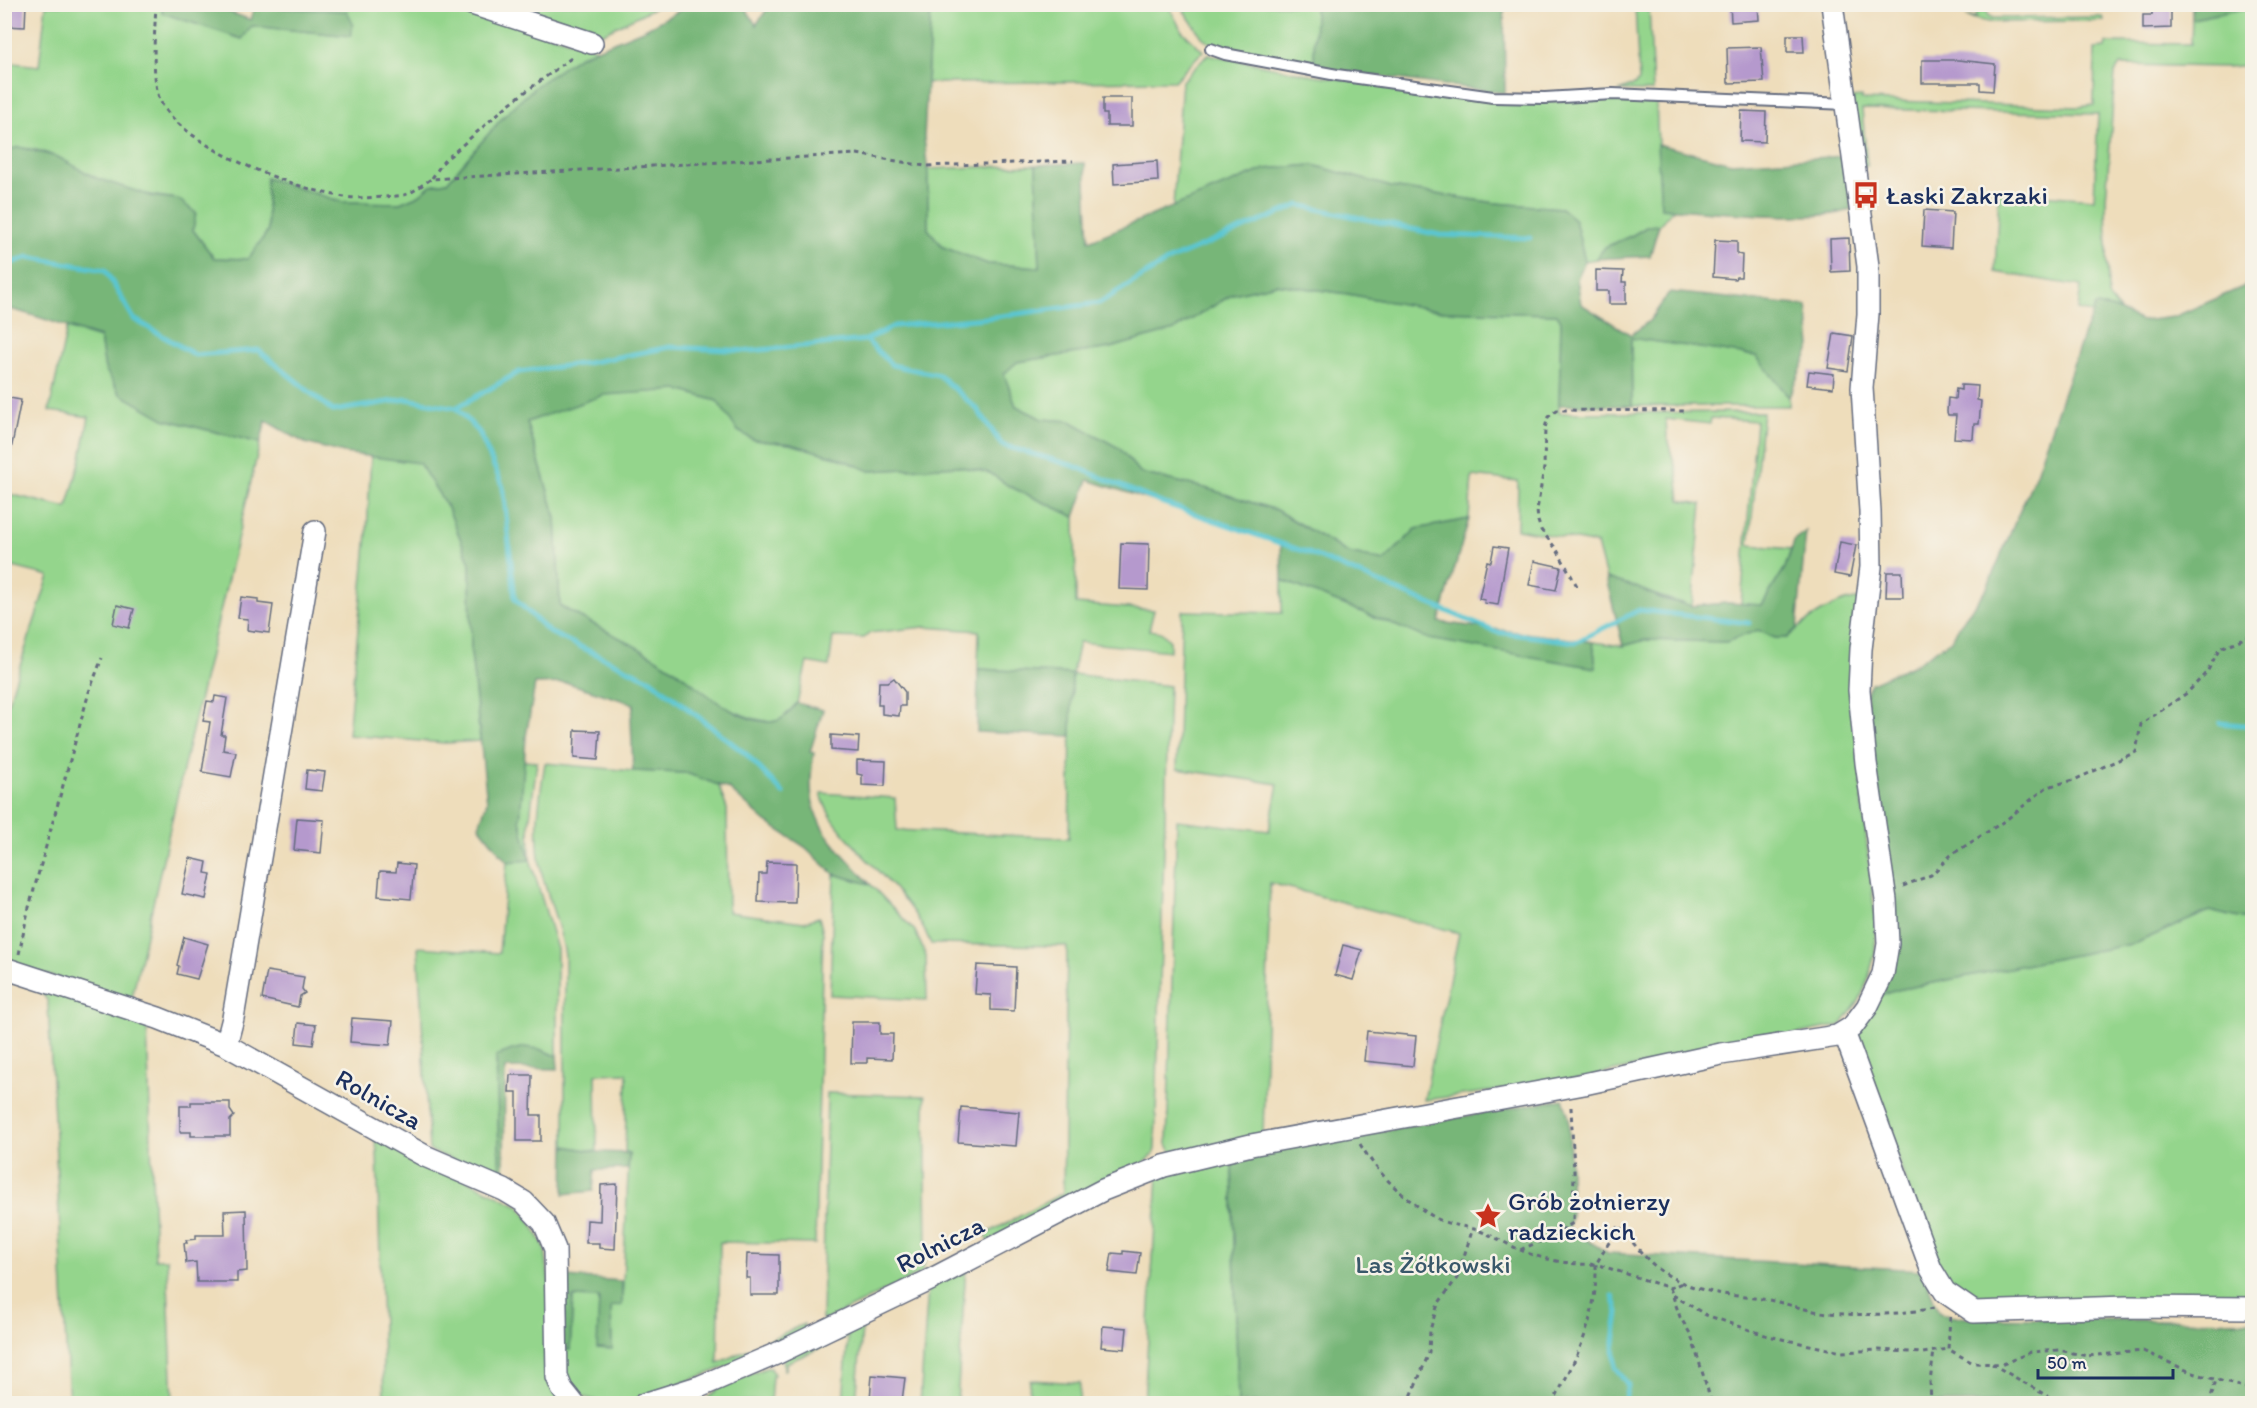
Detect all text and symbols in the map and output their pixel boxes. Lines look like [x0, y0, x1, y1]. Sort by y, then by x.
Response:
place label: Łaski Zakrzaki [1886, 179, 2048, 211]
bus stop icon: Łaski Zakrzaki [1851, 180, 1881, 210]
street label: Rolnicza [330, 1062, 428, 1137]
place label: Grób żołnierzy radzieckich [1508, 1185, 1670, 1247]
place icon: Grób żołnierzy radzieckich [1473, 1201, 1503, 1231]
street label: Rolnicza [891, 1208, 990, 1280]
park label: Las Żółkowski [1355, 1248, 1511, 1280]
scale bar [2038, 1342, 2173, 1380]
text: 50 m [2047, 1352, 2087, 1374]

